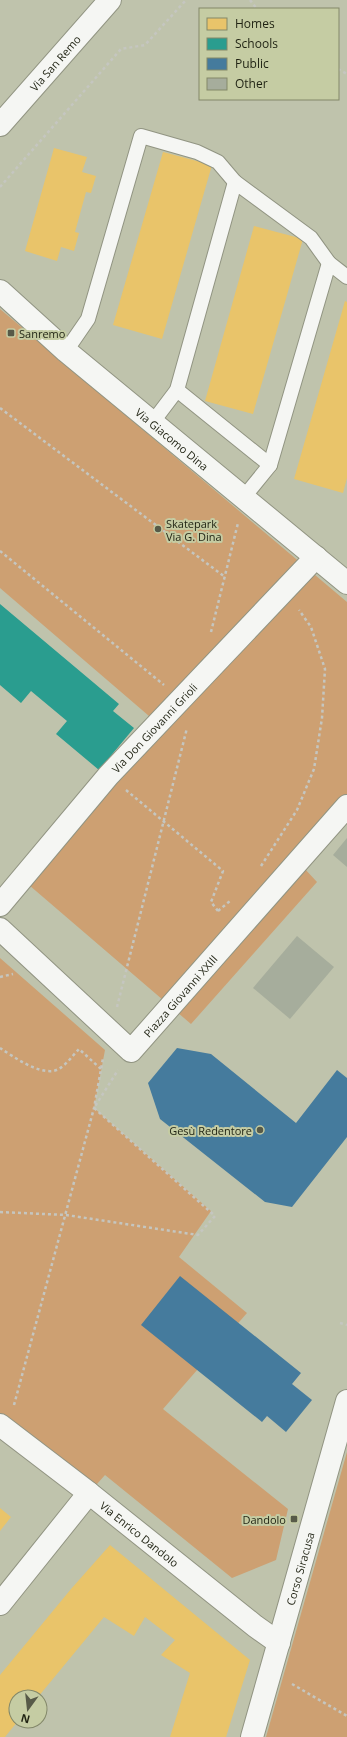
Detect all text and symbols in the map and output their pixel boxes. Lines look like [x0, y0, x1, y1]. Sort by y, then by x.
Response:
legend [199, 8, 339, 100]
text: Homes [235, 15, 275, 32]
street label: Via San Remo [26, 31, 84, 94]
text: Schools [235, 35, 278, 52]
text: Public [235, 55, 269, 72]
text: Other [235, 75, 268, 92]
place label: Sanremo [19, 326, 66, 341]
marker: Sanremo [6, 328, 16, 338]
street label: Via Giacomo Dina [133, 404, 212, 473]
place label: Skatepark Via G. Dina [166, 516, 222, 544]
marker: Skatepark Via G. Dina [153, 524, 163, 534]
street label: Via Don Giovanni Grioli [108, 680, 200, 776]
street label: Piazza Giovanni XXIII [140, 951, 220, 1040]
place label: Gesù Redentore [169, 1123, 252, 1138]
marker: Gesù Redentore [255, 1125, 265, 1135]
street label: Via Enrico Dandolo [97, 1498, 183, 1570]
place label: Dandolo [242, 1512, 286, 1527]
marker: Dandolo [289, 1514, 299, 1524]
street label: Corso Siracusa [282, 1530, 317, 1607]
north arrow [8, 1689, 48, 1729]
text: N [19, 1711, 32, 1728]

